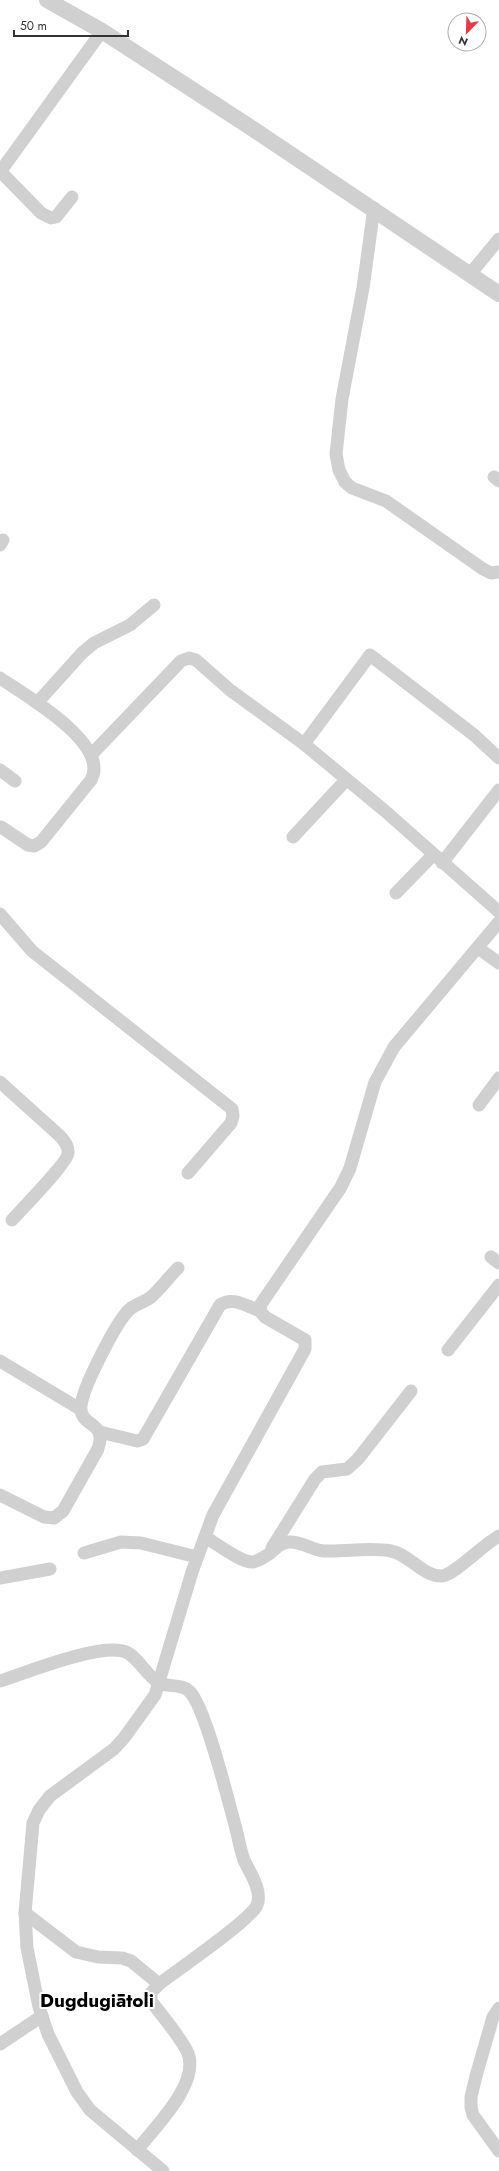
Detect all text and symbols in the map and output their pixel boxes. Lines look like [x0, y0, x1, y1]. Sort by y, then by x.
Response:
scale bar [14, 12, 128, 38]
north arrow [447, 12, 487, 52]
text: 50 m [20, 17, 47, 35]
text: N [456, 32, 470, 50]
district label: Dugdugiātoli [40, 1987, 154, 2014]

